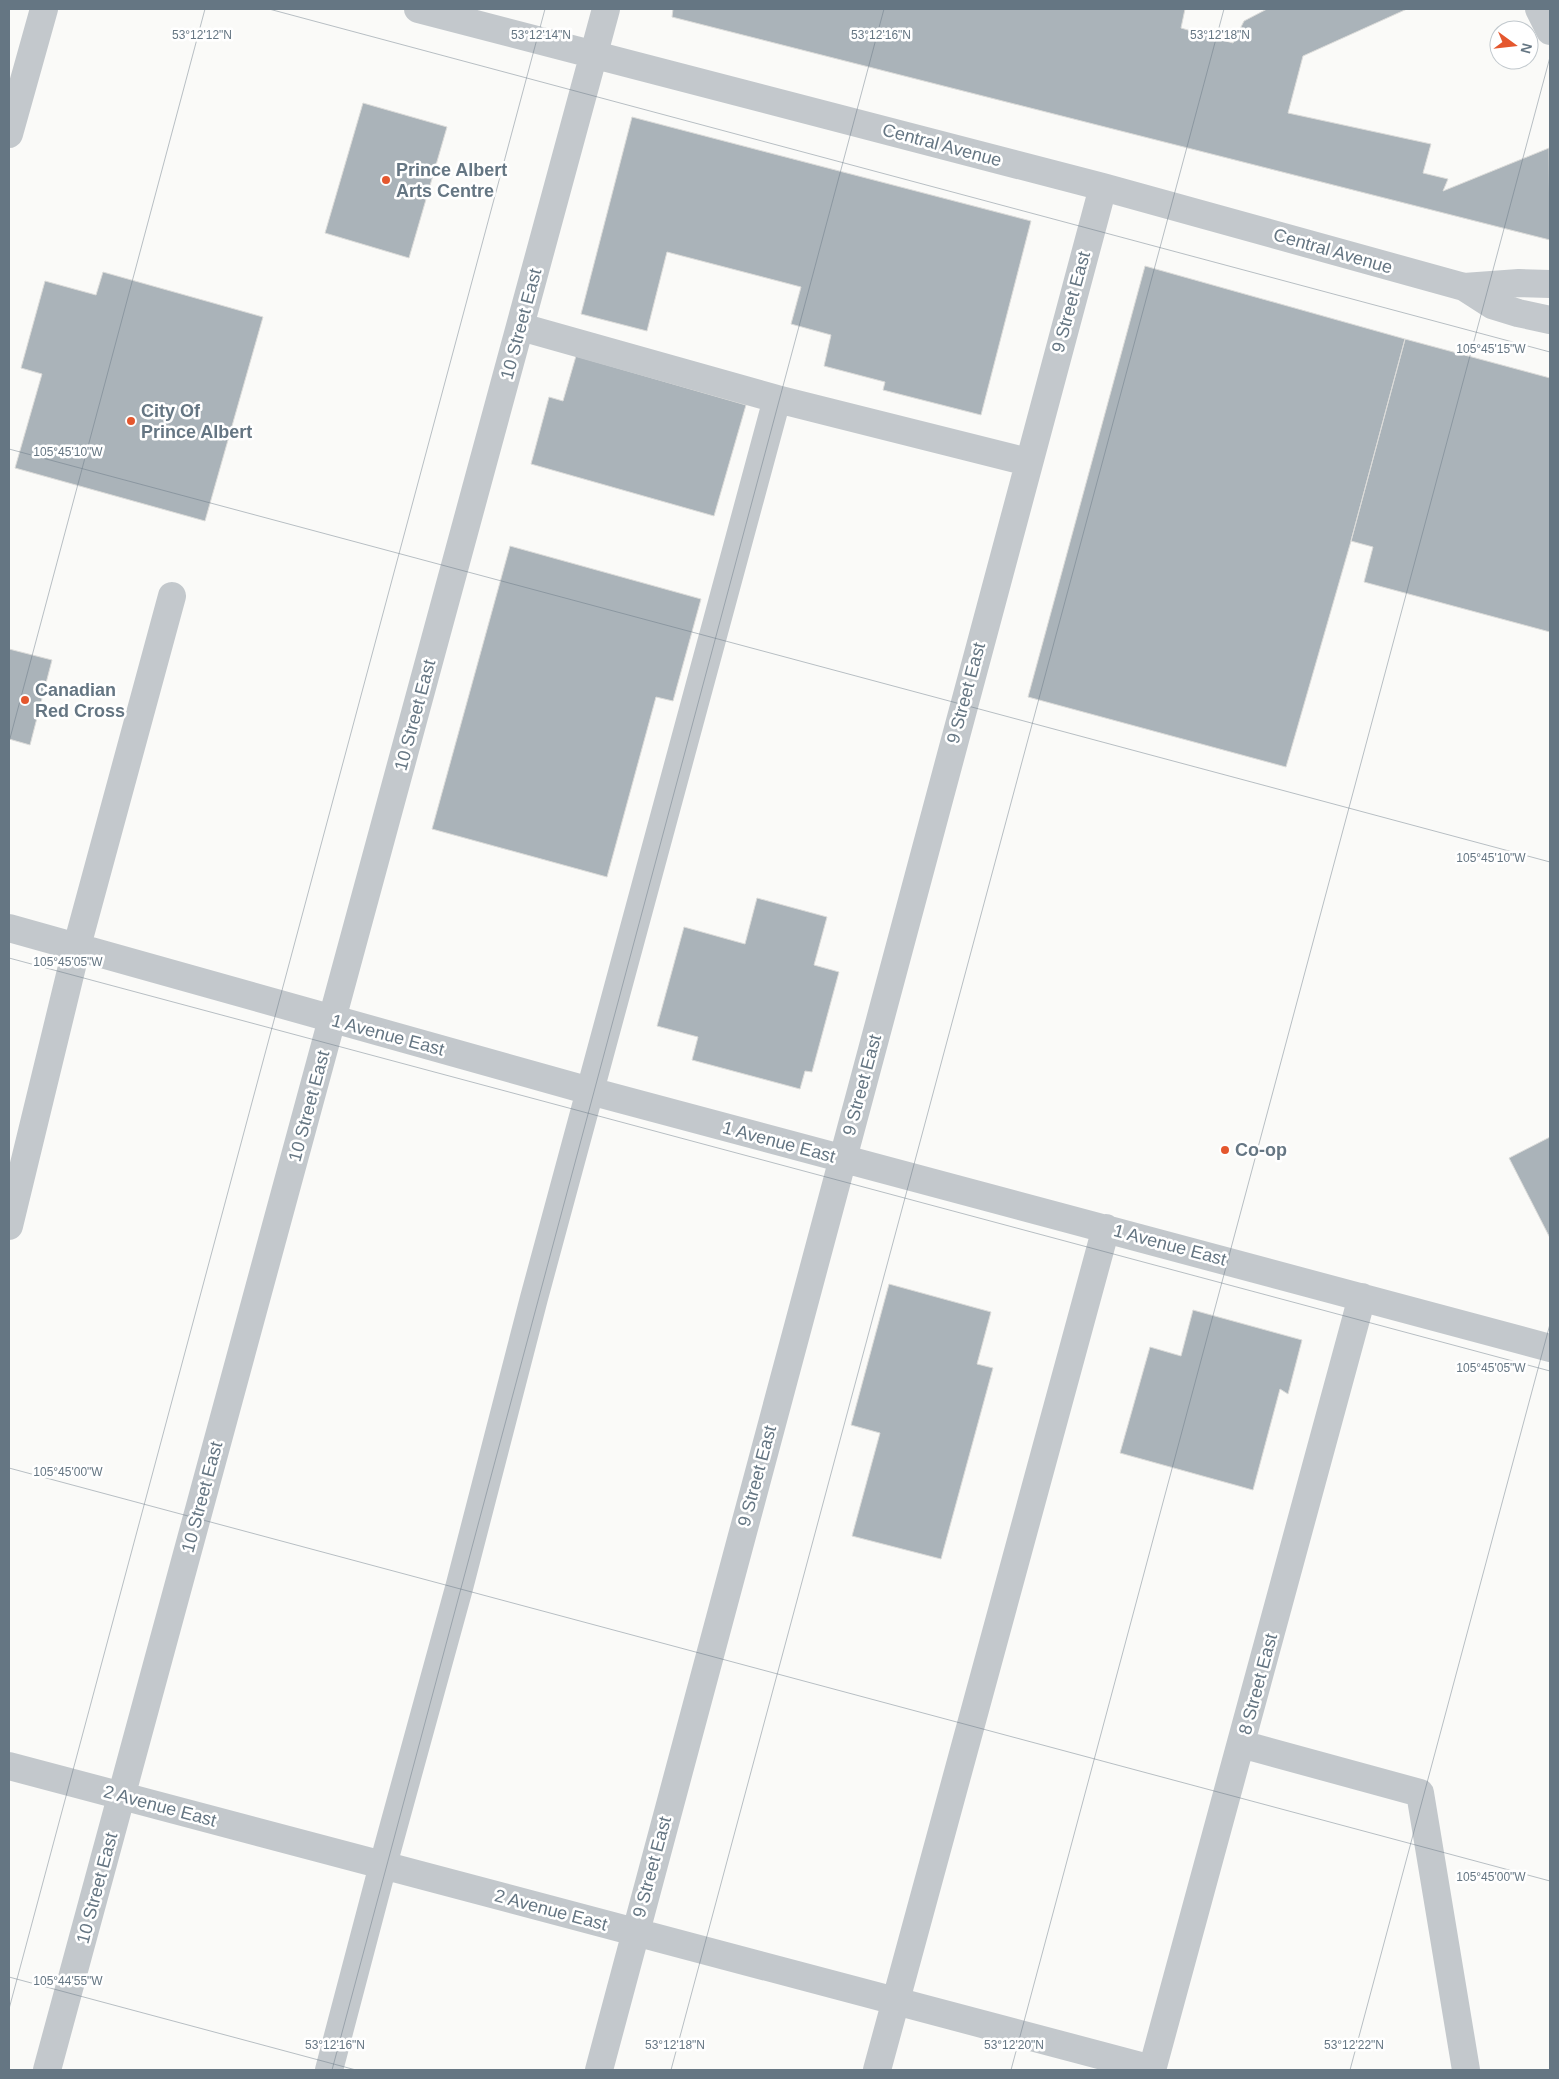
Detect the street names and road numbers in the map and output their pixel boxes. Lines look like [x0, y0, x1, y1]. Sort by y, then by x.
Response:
street label: Central Avenue [880, 119, 1004, 171]
street label: Central Avenue [1271, 224, 1395, 278]
street label: 9 Street East [1048, 249, 1094, 355]
street label: 10 Street East [497, 266, 545, 382]
street label: 9 Street East [943, 640, 989, 746]
street label: 10 Street East [391, 657, 439, 773]
street label: 1 Avenue East [330, 1010, 446, 1060]
street label: 9 Street East [839, 1032, 885, 1138]
street label: 10 Street East [285, 1048, 333, 1164]
street label: 1 Avenue East [721, 1117, 837, 1167]
street label: 1 Avenue East [1112, 1220, 1228, 1270]
street label: 9 Street East [734, 1423, 780, 1529]
street label: 10 Street East [178, 1439, 226, 1555]
street label: 8 Street East [1235, 1631, 1281, 1737]
street label: 2 Avenue East [102, 1781, 218, 1831]
street label: 9 Street East [629, 1814, 675, 1920]
street label: 10 Street East [73, 1830, 121, 1946]
street label: 2 Avenue East [493, 1885, 609, 1935]

